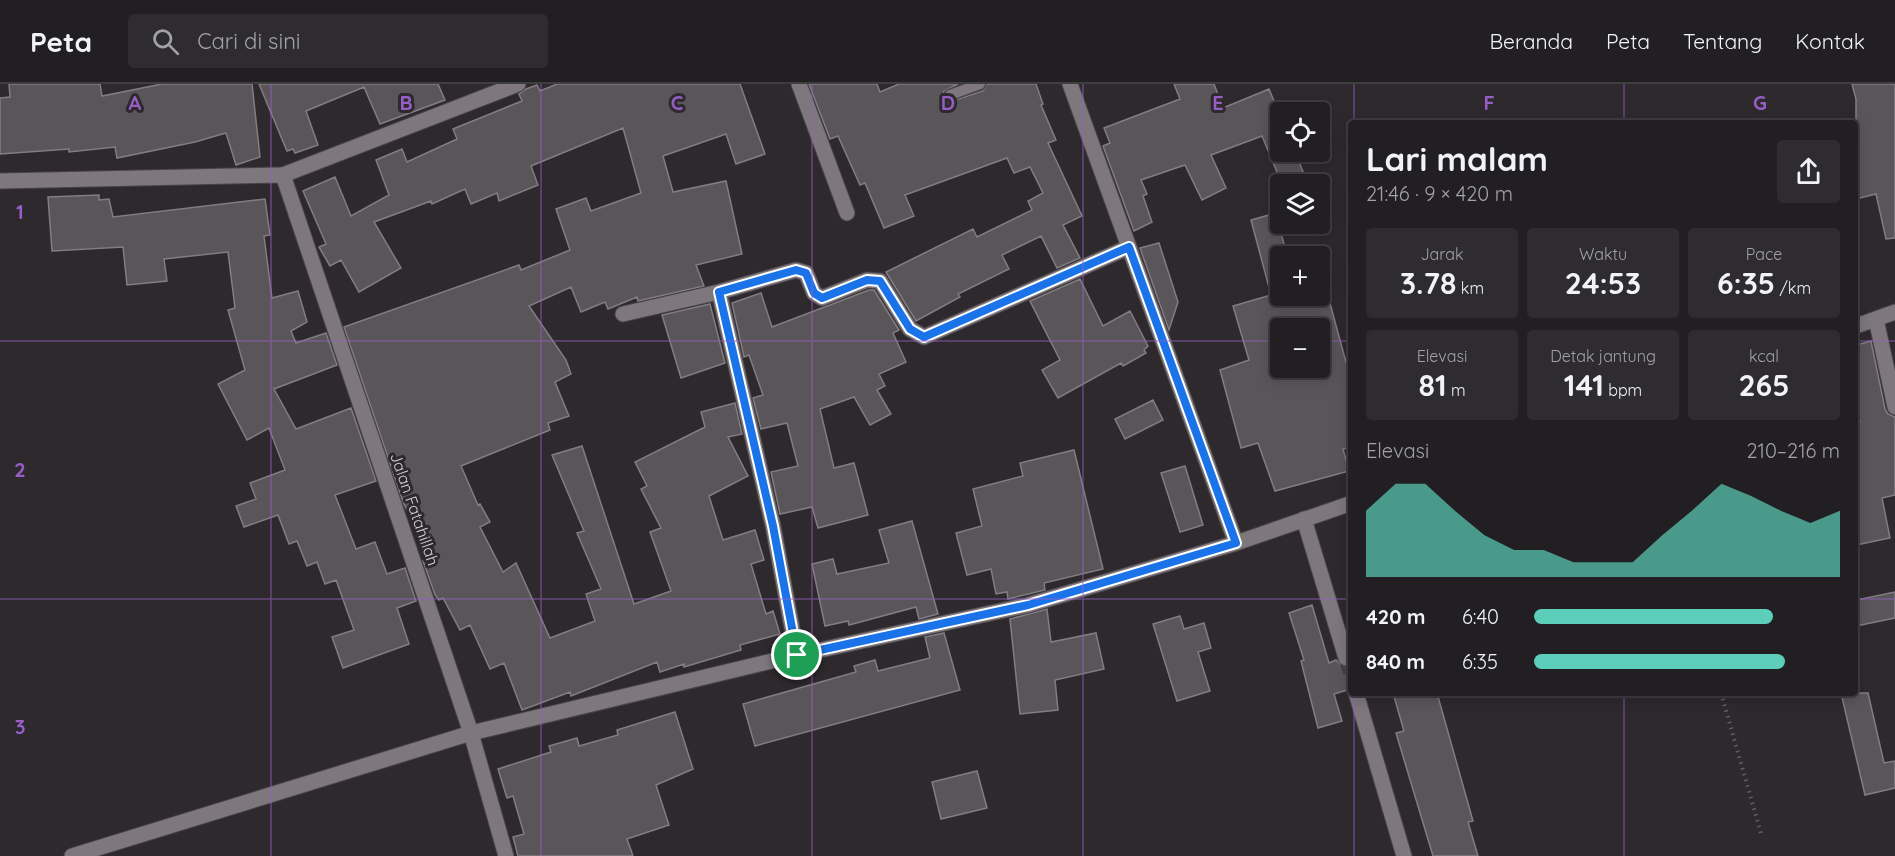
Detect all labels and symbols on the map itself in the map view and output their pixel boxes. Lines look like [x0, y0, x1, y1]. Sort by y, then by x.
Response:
text: A [129, 90, 142, 115]
text: B [399, 90, 413, 115]
text: C [671, 90, 684, 115]
text: D [941, 90, 955, 115]
text: E [1212, 90, 1224, 115]
text: F [1483, 90, 1495, 115]
text: G [1753, 90, 1767, 115]
text: 1 [16, 199, 24, 224]
street label: Jalan Fatahillah [386, 450, 444, 568]
text: 2 [14, 457, 26, 482]
pin [771, 629, 822, 680]
text: 3 [15, 714, 25, 739]

